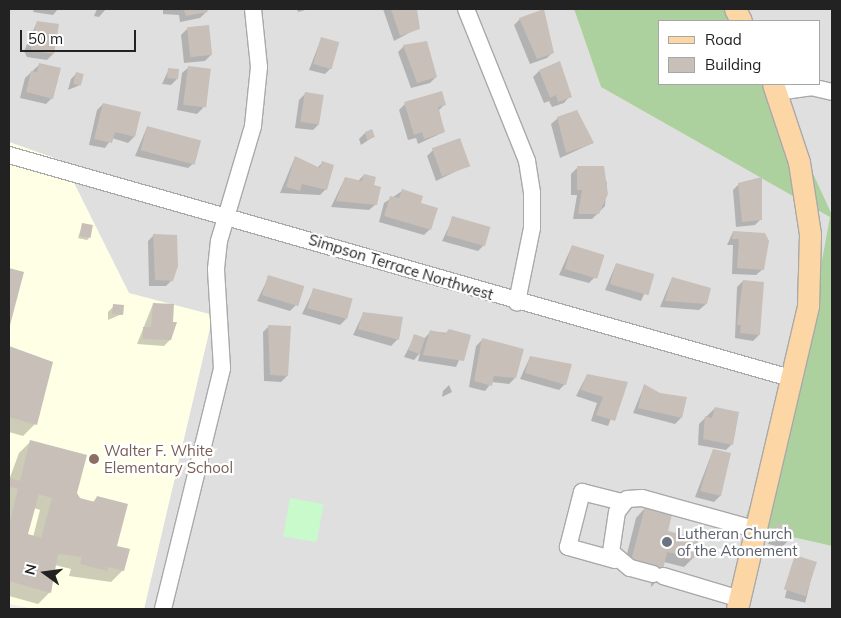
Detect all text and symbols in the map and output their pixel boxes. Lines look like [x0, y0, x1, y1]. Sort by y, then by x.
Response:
scale bar [22, 20, 139, 52]
legend [658, 20, 821, 85]
text: 50 m [28, 29, 63, 48]
text: Road [705, 30, 742, 49]
text: Building [705, 55, 761, 74]
street label: Simpson Terrace Northwest [306, 230, 496, 304]
place label: Walter F. White Elementary School [104, 441, 233, 476]
marker: Walter F. White Elementary School [88, 453, 100, 465]
place label: Lutheran Church of the Atonement [677, 524, 797, 559]
marker: Lutheran Church of the Atonement [661, 536, 673, 548]
north arrow [20, 548, 70, 598]
text: N [20, 562, 40, 577]

